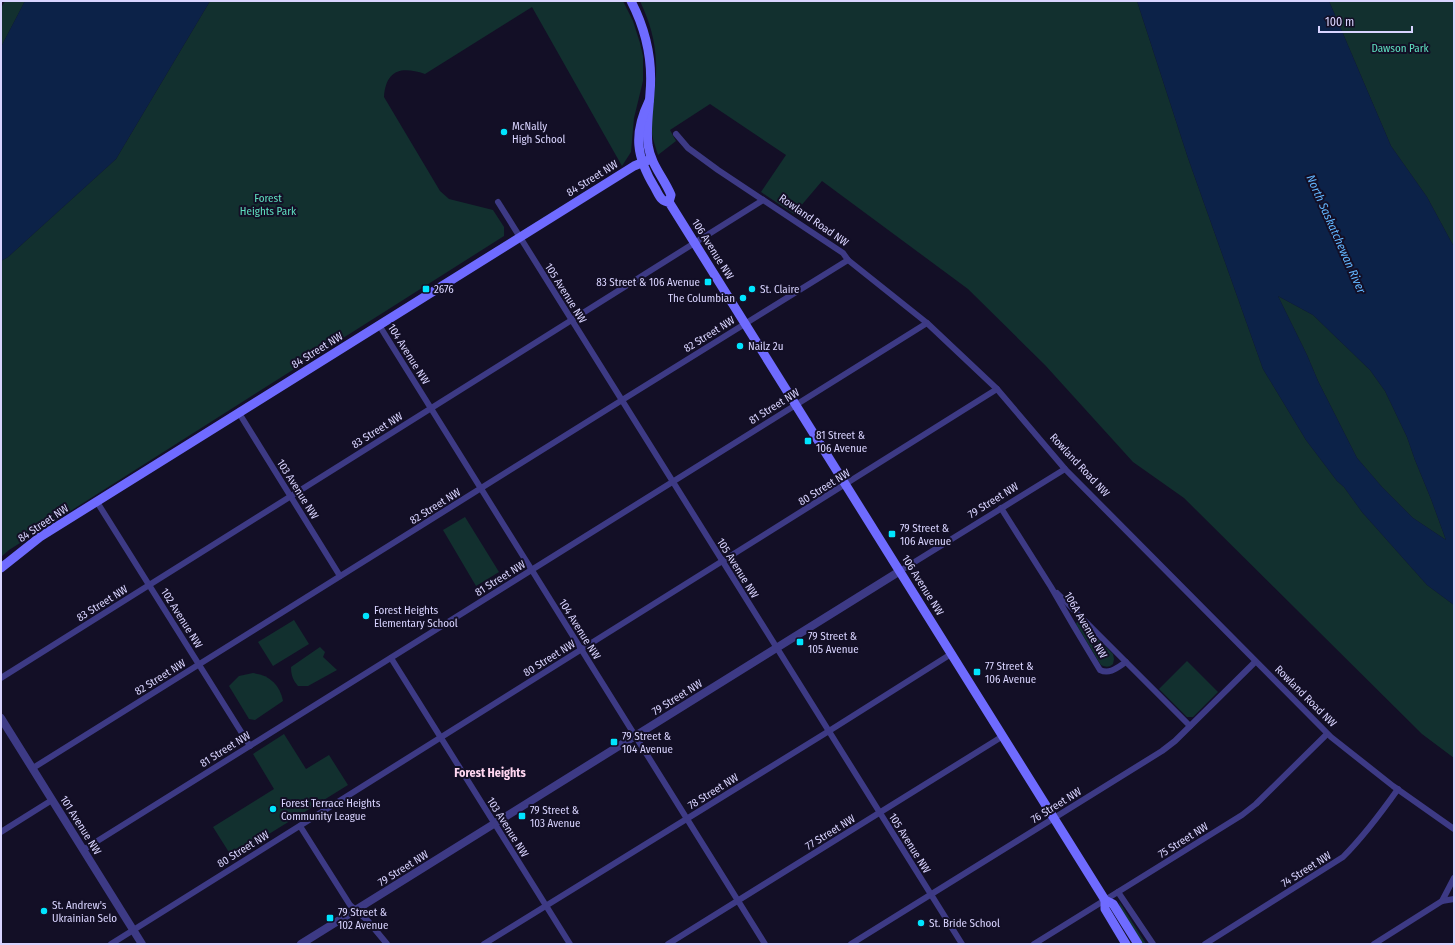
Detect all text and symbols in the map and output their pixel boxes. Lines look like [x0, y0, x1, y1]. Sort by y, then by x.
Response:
scale bar [1319, 8, 1412, 34]
text: 100 m [1325, 15, 1354, 29]
park label: Dawson Park [1371, 42, 1429, 55]
place label: McNally High School [512, 120, 566, 146]
marker: McNally High School [499, 127, 509, 137]
street label: 84 Street NW [564, 158, 620, 199]
water label: North Saskatchewan River [1303, 172, 1369, 296]
park label: Forest Heights Park [240, 192, 297, 218]
street label: Rowland Road NW [777, 192, 851, 249]
street label: 106 Avenue NW [689, 217, 736, 282]
street label: 105 Avenue NW [542, 261, 589, 326]
place label: 83 Street & 106 Avenue [596, 276, 700, 289]
marker: 83 Street & 106 Avenue [703, 277, 713, 287]
place label: 2676 [434, 283, 454, 296]
place label: St. Claire [760, 283, 799, 296]
marker: 2676 [421, 284, 431, 294]
marker: St. Claire [747, 284, 757, 294]
place label: The Columbian [668, 292, 735, 305]
marker: The Columbian [738, 293, 748, 303]
street label: 82 Street NW [681, 314, 737, 355]
street label: 104 Avenue NW [385, 322, 432, 387]
street label: 84 Street NW [289, 330, 345, 371]
place label: Nailz 2u [748, 340, 783, 353]
marker: Nailz 2u [735, 341, 745, 351]
street label: 81 Street NW [747, 386, 802, 427]
street label: 83 Street NW [349, 410, 405, 451]
place label: 81 Street & 106 Avenue [816, 429, 867, 455]
street label: Rowland Road NW [1047, 431, 1112, 500]
marker: 81 Street & 106 Avenue [803, 436, 813, 446]
street label: 103 Avenue NW [274, 457, 321, 522]
street label: 80 Street NW [796, 466, 852, 508]
street label: 79 Street NW [966, 480, 1021, 521]
street label: 82 Street NW [407, 486, 463, 527]
street label: 84 Street NW [16, 502, 71, 545]
place label: 79 Street & 106 Avenue [900, 522, 951, 548]
marker: 79 Street & 106 Avenue [887, 529, 897, 539]
street label: 105 Avenue NW [714, 536, 761, 601]
street label: 106 Avenue NW [899, 553, 946, 618]
street label: 81 Street NW [473, 558, 528, 599]
street label: 83 Street NW [74, 583, 130, 624]
street label: 102 Avenue NW [158, 586, 205, 651]
street label: 106A Avenue NW [1061, 590, 1110, 661]
street label: 104 Avenue NW [556, 597, 603, 662]
place label: Forest Heights Elementary School [374, 604, 458, 630]
marker: Forest Heights Elementary School [361, 611, 371, 621]
place label: 79 Street & 105 Avenue [808, 630, 859, 656]
street label: 80 Street NW [521, 637, 577, 679]
marker: 79 Street & 105 Avenue [795, 637, 805, 647]
street label: 82 Street NW [132, 657, 188, 698]
place label: 77 Street & 106 Avenue [985, 660, 1036, 686]
street label: Rowland Road NW [1272, 663, 1339, 730]
marker: 77 Street & 106 Avenue [972, 667, 982, 677]
street label: 79 Street NW [650, 677, 705, 718]
street label: 81 Street NW [198, 729, 253, 770]
place label: 79 Street & 104 Avenue [622, 730, 673, 756]
marker: 79 Street & 104 Avenue [609, 737, 619, 747]
district label: Forest Heights [454, 766, 527, 780]
street label: 78 Street NW [686, 771, 741, 812]
street label: 76 Street NW [1029, 785, 1084, 826]
street label: 101 Avenue NW [57, 793, 104, 857]
street label: 103 Avenue NW [484, 795, 531, 860]
place label: Forest Terrace Heights Community League [281, 797, 381, 823]
marker: Forest Terrace Heights Community League [268, 804, 278, 814]
place label: 79 Street & 103 Avenue [530, 804, 581, 830]
marker: 79 Street & 103 Avenue [517, 811, 527, 821]
street label: 105 Avenue NW [886, 811, 933, 876]
street label: 77 Street NW [803, 812, 857, 853]
street label: 75 Street NW [1156, 820, 1211, 861]
street label: 80 Street NW [215, 828, 271, 870]
street label: 79 Street NW [376, 848, 431, 889]
street label: 74 Street NW [1279, 849, 1334, 890]
place label: St. Andrew's Ukrainian Selo [52, 899, 117, 925]
marker: St. Andrew's Ukrainian Selo [39, 906, 49, 916]
place label: 79 Street & 102 Avenue [338, 906, 388, 932]
marker: 79 Street & 102 Avenue [325, 913, 335, 923]
place label: St. Bride School [929, 917, 1000, 930]
marker: St. Bride School [916, 918, 926, 928]

